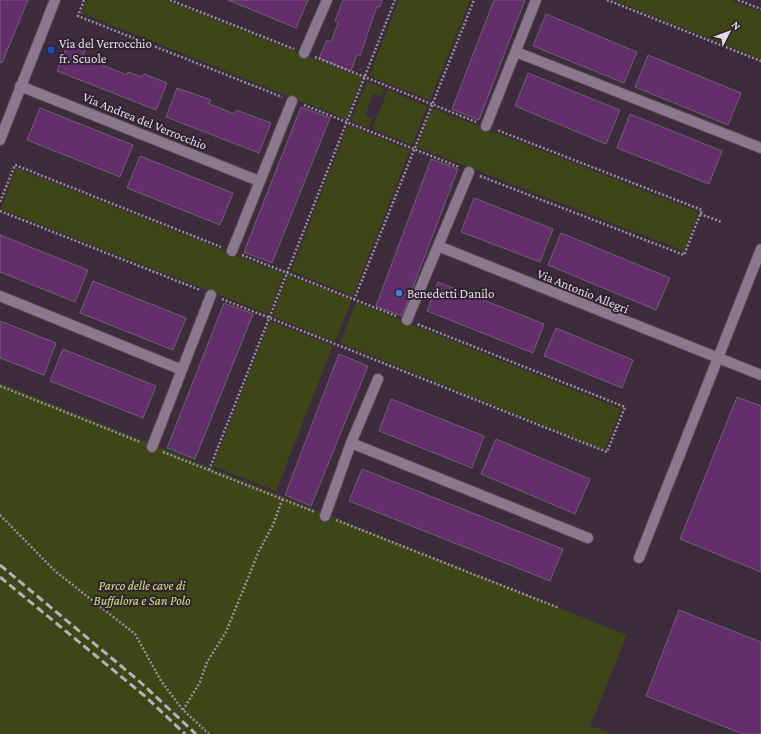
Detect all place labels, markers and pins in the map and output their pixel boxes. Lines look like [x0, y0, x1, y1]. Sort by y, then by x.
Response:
place label: Via del Verrocchio fr. Scuole [59, 36, 152, 66]
marker: Via del Verrocchio fr. Scuole [46, 45, 56, 55]
place label: Benedetti Danilo [407, 286, 494, 301]
marker: Benedetti Danilo [394, 288, 404, 298]

